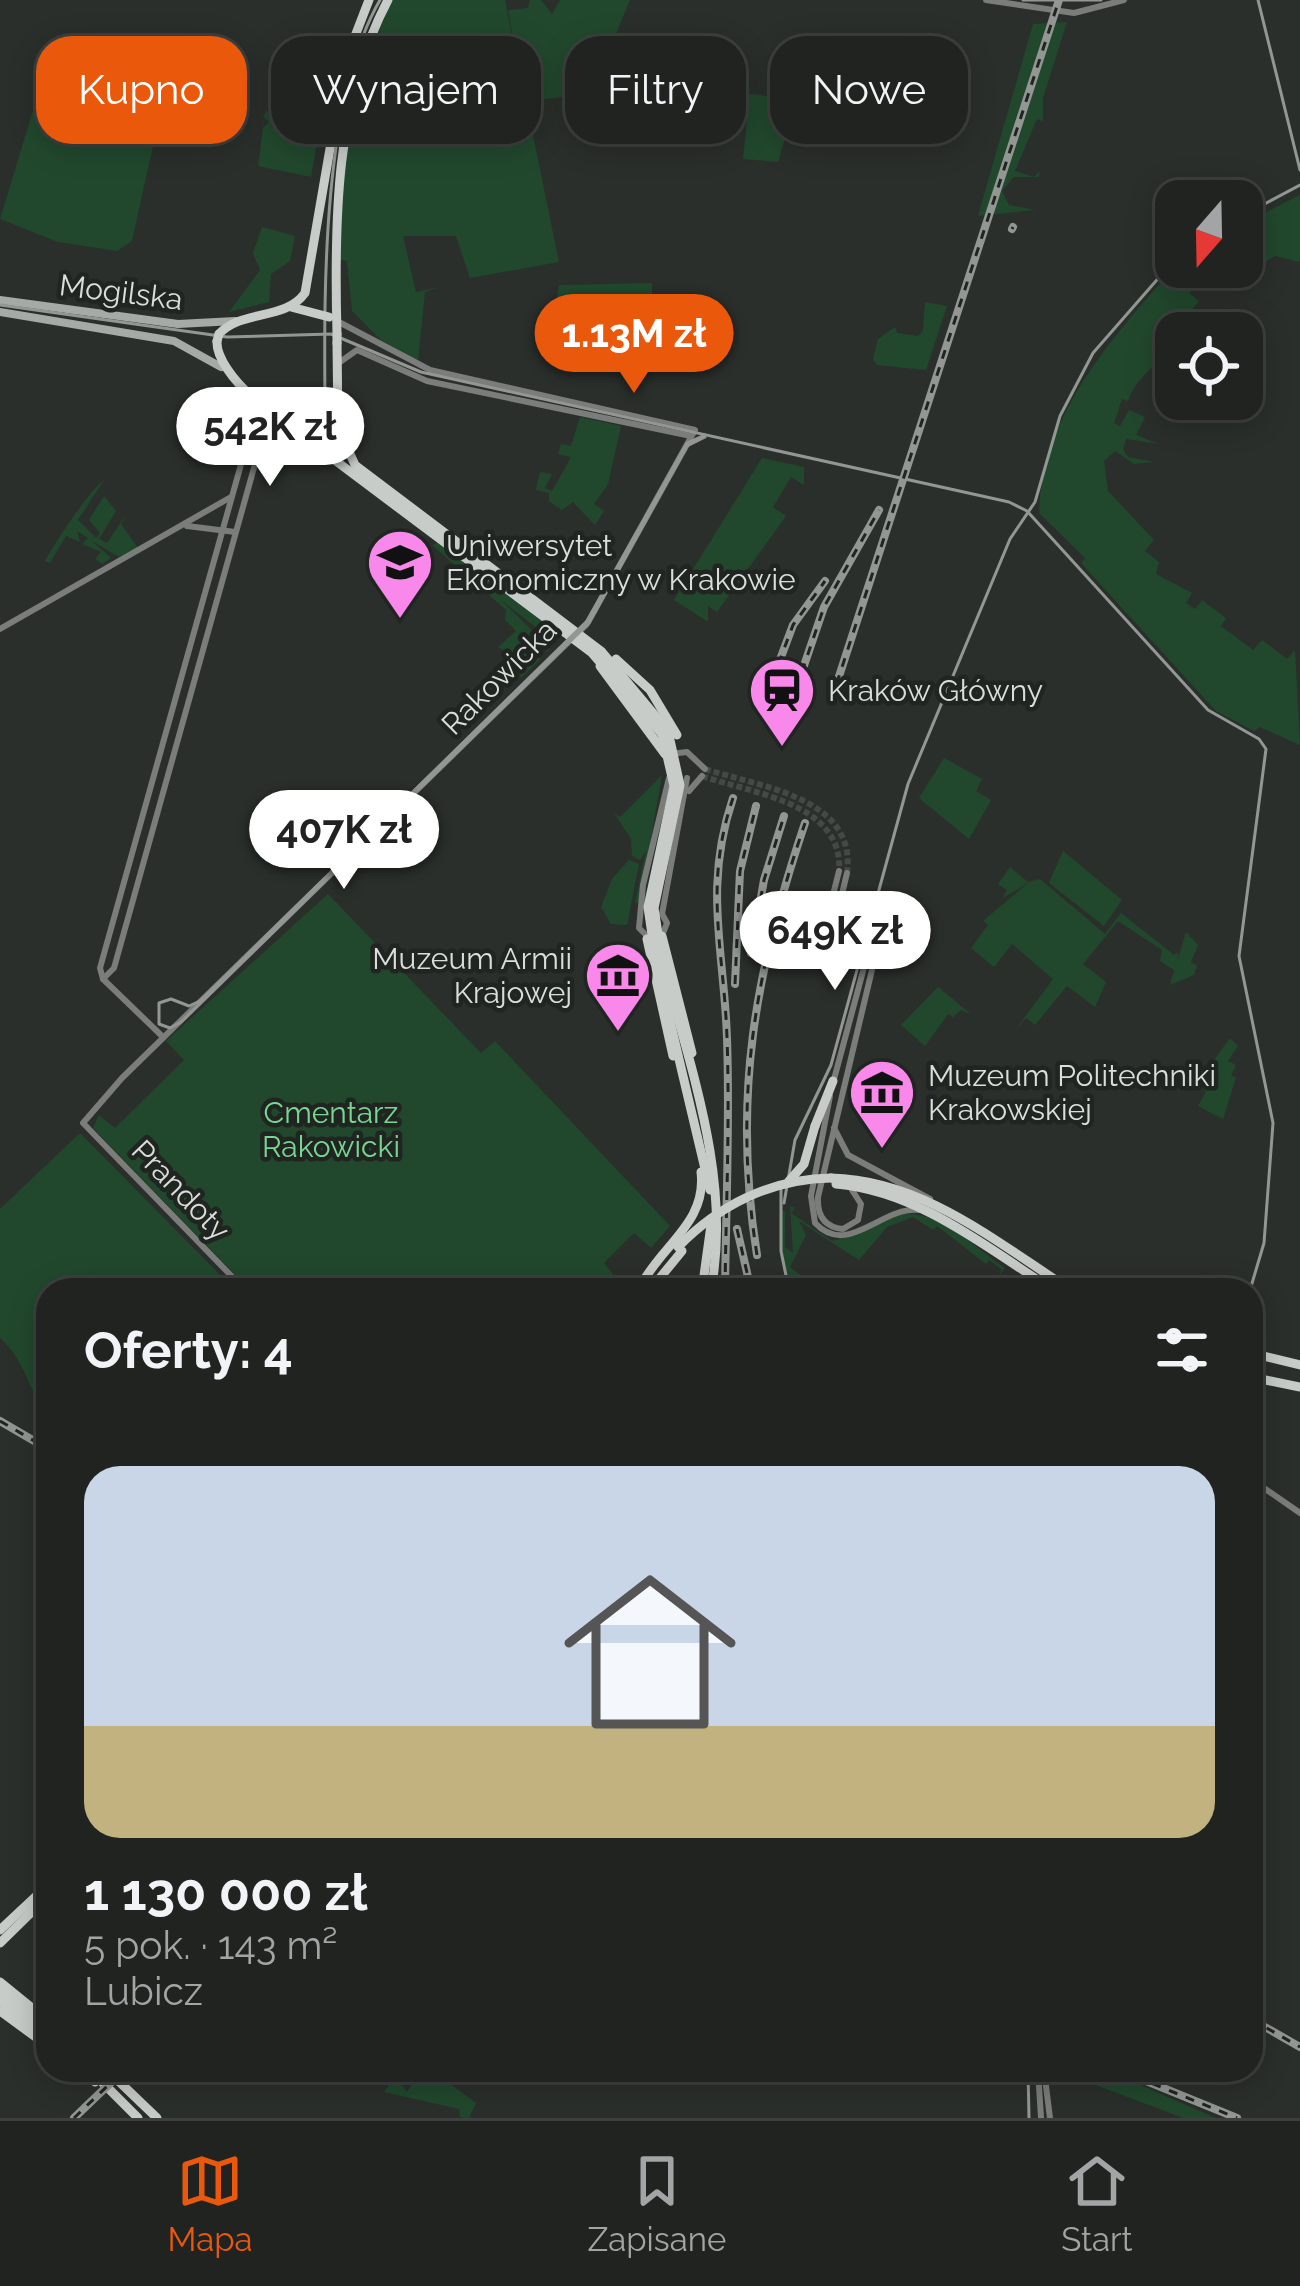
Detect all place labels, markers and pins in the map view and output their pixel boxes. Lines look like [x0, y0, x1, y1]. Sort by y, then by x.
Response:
pin: 1.13M zł [510, 294, 758, 396]
pin: 542K zł [159, 387, 381, 489]
school or university icon: Uniwersytet Ekonomiczny w Krakowie [365, 527, 435, 621]
place label: Uniwersytet Ekonomiczny w Krakowie [446, 528, 796, 597]
station icon: Kraków Główny [747, 655, 817, 749]
place label: Kraków Główny [828, 673, 1043, 708]
pin: 407K zł [233, 790, 455, 892]
pin: 649K zł [724, 891, 946, 993]
museum icon: Muzeum Armii Krajowej [583, 940, 653, 1034]
place label: Muzeum Armii Krajowej [372, 941, 572, 1010]
museum icon: Muzeum Politechniki Krakowskiej [847, 1057, 917, 1151]
place label: Muzeum Politechniki Krakowskiej [928, 1058, 1216, 1127]

